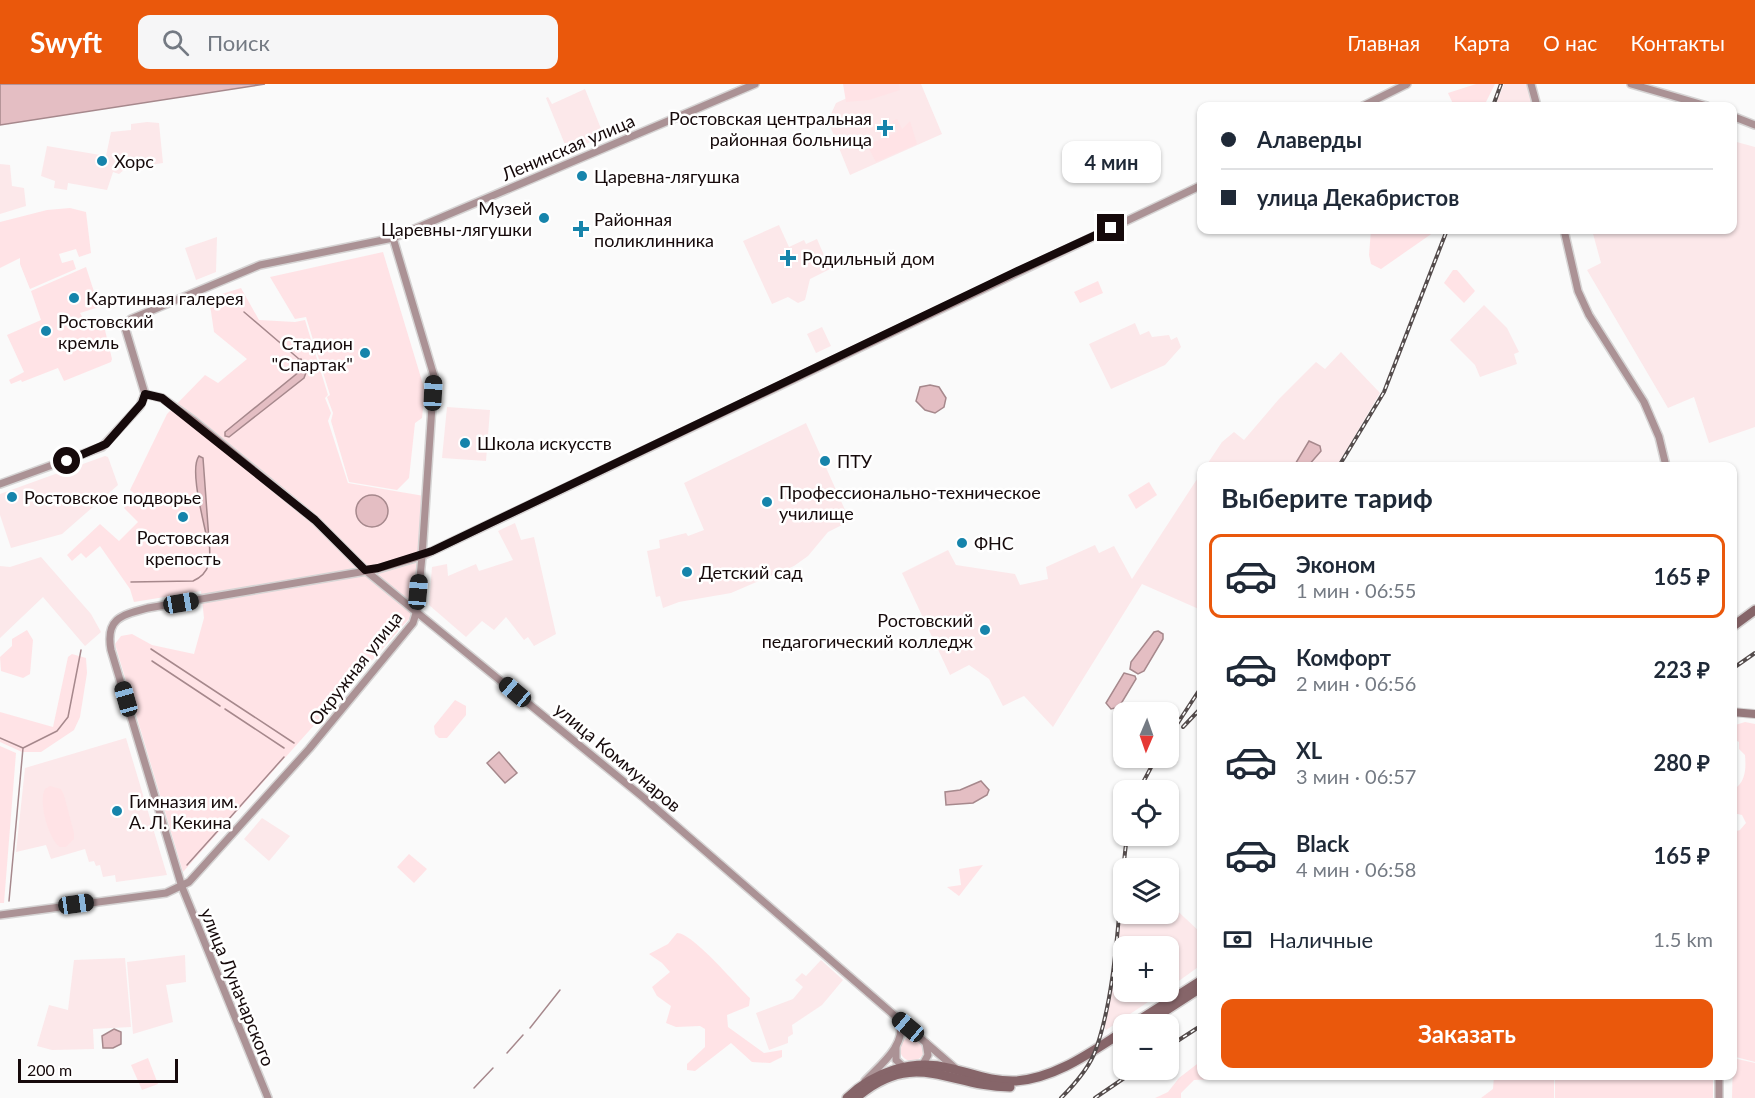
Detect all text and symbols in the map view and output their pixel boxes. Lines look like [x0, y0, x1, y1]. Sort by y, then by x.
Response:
search box [138, 15, 558, 69]
text: Swyft [30, 25, 102, 59]
icon: search [159, 26, 192, 59]
text: Поиск [207, 29, 270, 56]
text: Главная [1347, 30, 1420, 55]
text: Карта [1453, 30, 1510, 55]
text: О нас [1543, 30, 1597, 55]
text: Контакты [1630, 30, 1725, 55]
place label: Ростовская центральная районная больница [669, 107, 872, 150]
street label: Ленинская улица [497, 109, 638, 185]
marker: Ростовская центральная районная больница [876, 119, 894, 137]
text: Алаверды [1257, 126, 1362, 153]
callout: 4 мин [1062, 141, 1160, 183]
place label: Хорс [114, 150, 154, 172]
text: 4 мин [1085, 150, 1138, 174]
marker: Хорс [95, 154, 109, 168]
place label: Царевна-лягушка [594, 165, 740, 187]
marker: Царевна-лягушка [575, 169, 589, 183]
text: улица Декабристов [1257, 184, 1459, 211]
place label: Музей Царевны-лягушки [381, 197, 532, 240]
place label: Районная поликлинника [594, 208, 714, 251]
marker: Музей Царевны-лягушки [537, 211, 551, 225]
route end [1097, 214, 1124, 241]
marker: Районная поликлинника [572, 220, 590, 238]
place label: Родильный дом [802, 247, 935, 269]
marker: Родильный дом [779, 249, 797, 267]
place label: Картинная галерея [86, 287, 244, 309]
marker: Картинная галерея [67, 291, 81, 305]
place label: Ростовский кремль [58, 310, 154, 353]
marker: Ростовский кремль [39, 324, 53, 338]
place label: Стадион "Спартак" [272, 332, 353, 375]
marker: Стадион "Спартак" [358, 346, 372, 360]
car [423, 375, 443, 411]
place label: Школа искусств [477, 432, 612, 454]
marker: Школа искусств [458, 436, 472, 450]
route start [53, 447, 80, 474]
place label: ПТУ [837, 450, 873, 472]
marker: ПТУ [818, 454, 832, 468]
place label: Профессионально-техническое училище [779, 481, 1041, 524]
text: Выберите тариф [1221, 481, 1433, 514]
place label: Ростовское подворье [24, 486, 201, 508]
marker: Ростовское подворье [5, 490, 19, 504]
marker: Профессионально-техническое училище [760, 495, 774, 509]
marker: Ростовская крепость [176, 510, 190, 524]
place label: Ростовская крепость [137, 526, 229, 569]
place label: ФНС [974, 532, 1014, 554]
marker: ФНС [955, 536, 969, 550]
icon: car [1224, 549, 1278, 603]
text: Эконом [1296, 551, 1376, 578]
place label: Детский сад [699, 561, 803, 583]
text: 165 ₽ [1654, 563, 1710, 590]
marker: Детский сад [680, 565, 694, 579]
car [407, 573, 429, 611]
text: 1 мин · 06:55 [1296, 578, 1416, 602]
car [162, 591, 200, 615]
street label: Окружная улица [304, 607, 406, 729]
place label: Ростовский педагогический колледж [762, 609, 973, 652]
marker: Ростовский педагогический колледж [978, 623, 992, 637]
icon: car [1224, 642, 1278, 696]
text: Комфорт [1296, 644, 1391, 671]
text: 223 ₽ [1654, 656, 1710, 683]
text: 2 мин · 06:56 [1296, 671, 1416, 695]
car [495, 674, 535, 710]
car [112, 679, 140, 719]
street label: улица Коммунаров [550, 698, 686, 816]
north arrow [1113, 702, 1179, 768]
map controls [1113, 702, 1179, 1080]
icon: car [1224, 735, 1278, 789]
text: XL [1296, 737, 1322, 764]
text: 280 ₽ [1654, 749, 1710, 776]
text: 3 мин · 06:57 [1296, 764, 1416, 788]
button: locate [1113, 780, 1179, 846]
place label: Гимназия им. А. Л. Кекина [129, 790, 238, 833]
marker: Гимназия им. А. Л. Кекина [110, 804, 124, 818]
icon: car [1224, 828, 1278, 882]
text: Black [1296, 830, 1349, 857]
text: 165 ₽ [1654, 842, 1710, 869]
text: 4 мин · 06:58 [1296, 857, 1416, 881]
button: layers [1113, 858, 1179, 924]
car [57, 893, 95, 915]
street label: улица Луначарского [196, 905, 280, 1069]
icon: cash [1221, 923, 1254, 956]
text: Наличные [1269, 926, 1373, 953]
text: 1.5 km [1653, 927, 1713, 951]
button: + [1113, 936, 1179, 1002]
button: Заказать [1221, 999, 1713, 1068]
car [888, 1009, 928, 1045]
button: − [1113, 1014, 1179, 1080]
scale bar [18, 1056, 178, 1084]
text: 200 m [27, 1060, 72, 1079]

